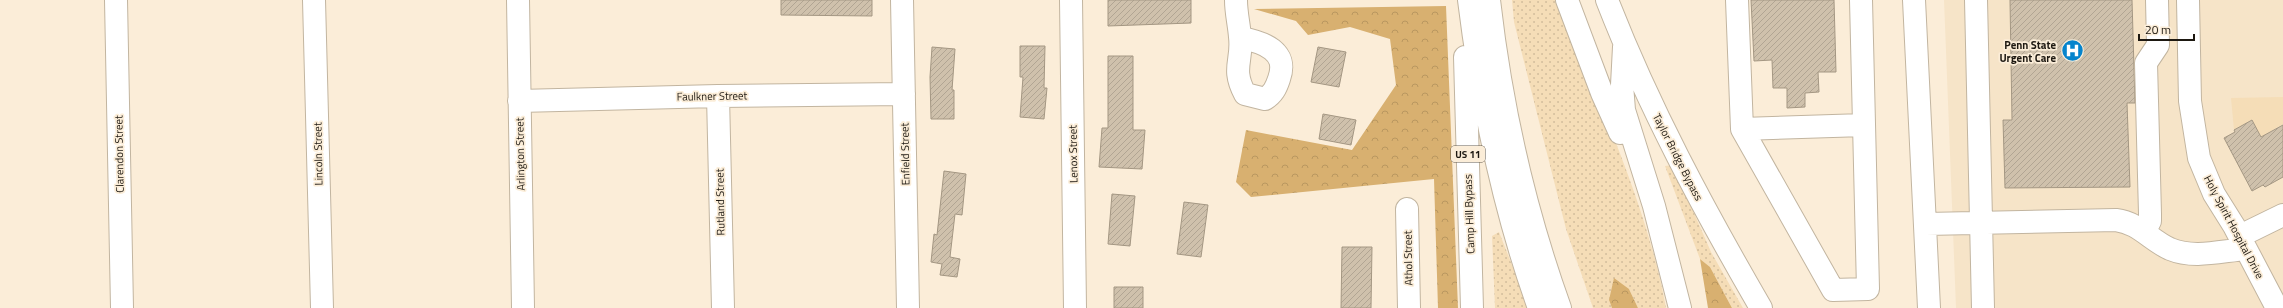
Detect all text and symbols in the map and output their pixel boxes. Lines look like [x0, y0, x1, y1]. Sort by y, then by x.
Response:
scale bar [2139, 16, 2194, 42]
text: 20 m [2145, 20, 2171, 39]
place label: Penn State Urgent Care [1999, 37, 2056, 66]
hospital icon: Penn State Urgent Care [2059, 38, 2085, 64]
street label: Faulkner Street [677, 87, 748, 105]
street label: Taylor Bridge Bypass [1649, 111, 1707, 203]
street label: Clarendon Street [110, 115, 128, 193]
street label: Arlington Street [511, 117, 529, 191]
street label: Lincoln Street [309, 122, 327, 186]
street label: Enfield Street [896, 122, 914, 186]
street label: Lenox Street [1064, 125, 1082, 183]
road number: US 11 [1451, 146, 1485, 162]
street label: Rutland Street [711, 168, 729, 236]
street label: Holy Spirit Hospital Drive [2200, 172, 2268, 282]
street label: Camp Hill Bypass [1460, 174, 1478, 254]
street label: Athol Street [1400, 230, 1416, 286]

